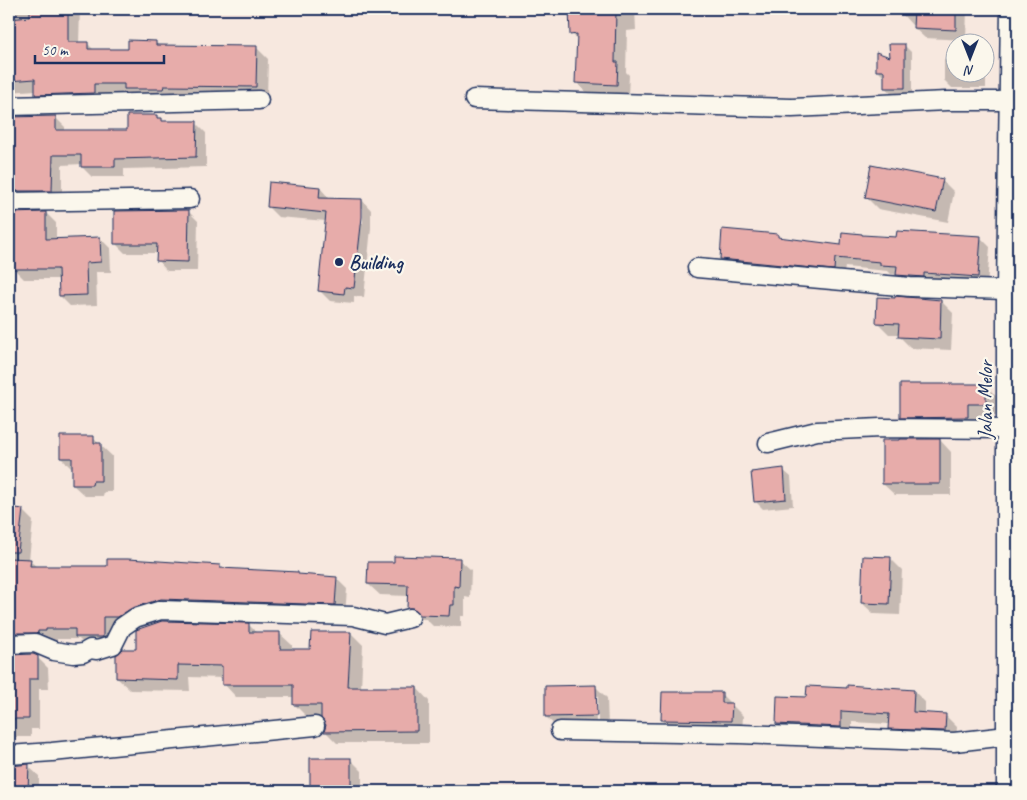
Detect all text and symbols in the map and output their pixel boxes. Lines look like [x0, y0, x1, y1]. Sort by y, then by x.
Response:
scale bar [35, 32, 164, 64]
north arrow [944, 32, 994, 82]
text: 50 m [42, 41, 69, 60]
text: N [963, 62, 974, 79]
place label: Building [349, 250, 404, 275]
marker: Building [333, 256, 345, 268]
street label: Jalan Melor [973, 359, 998, 440]

